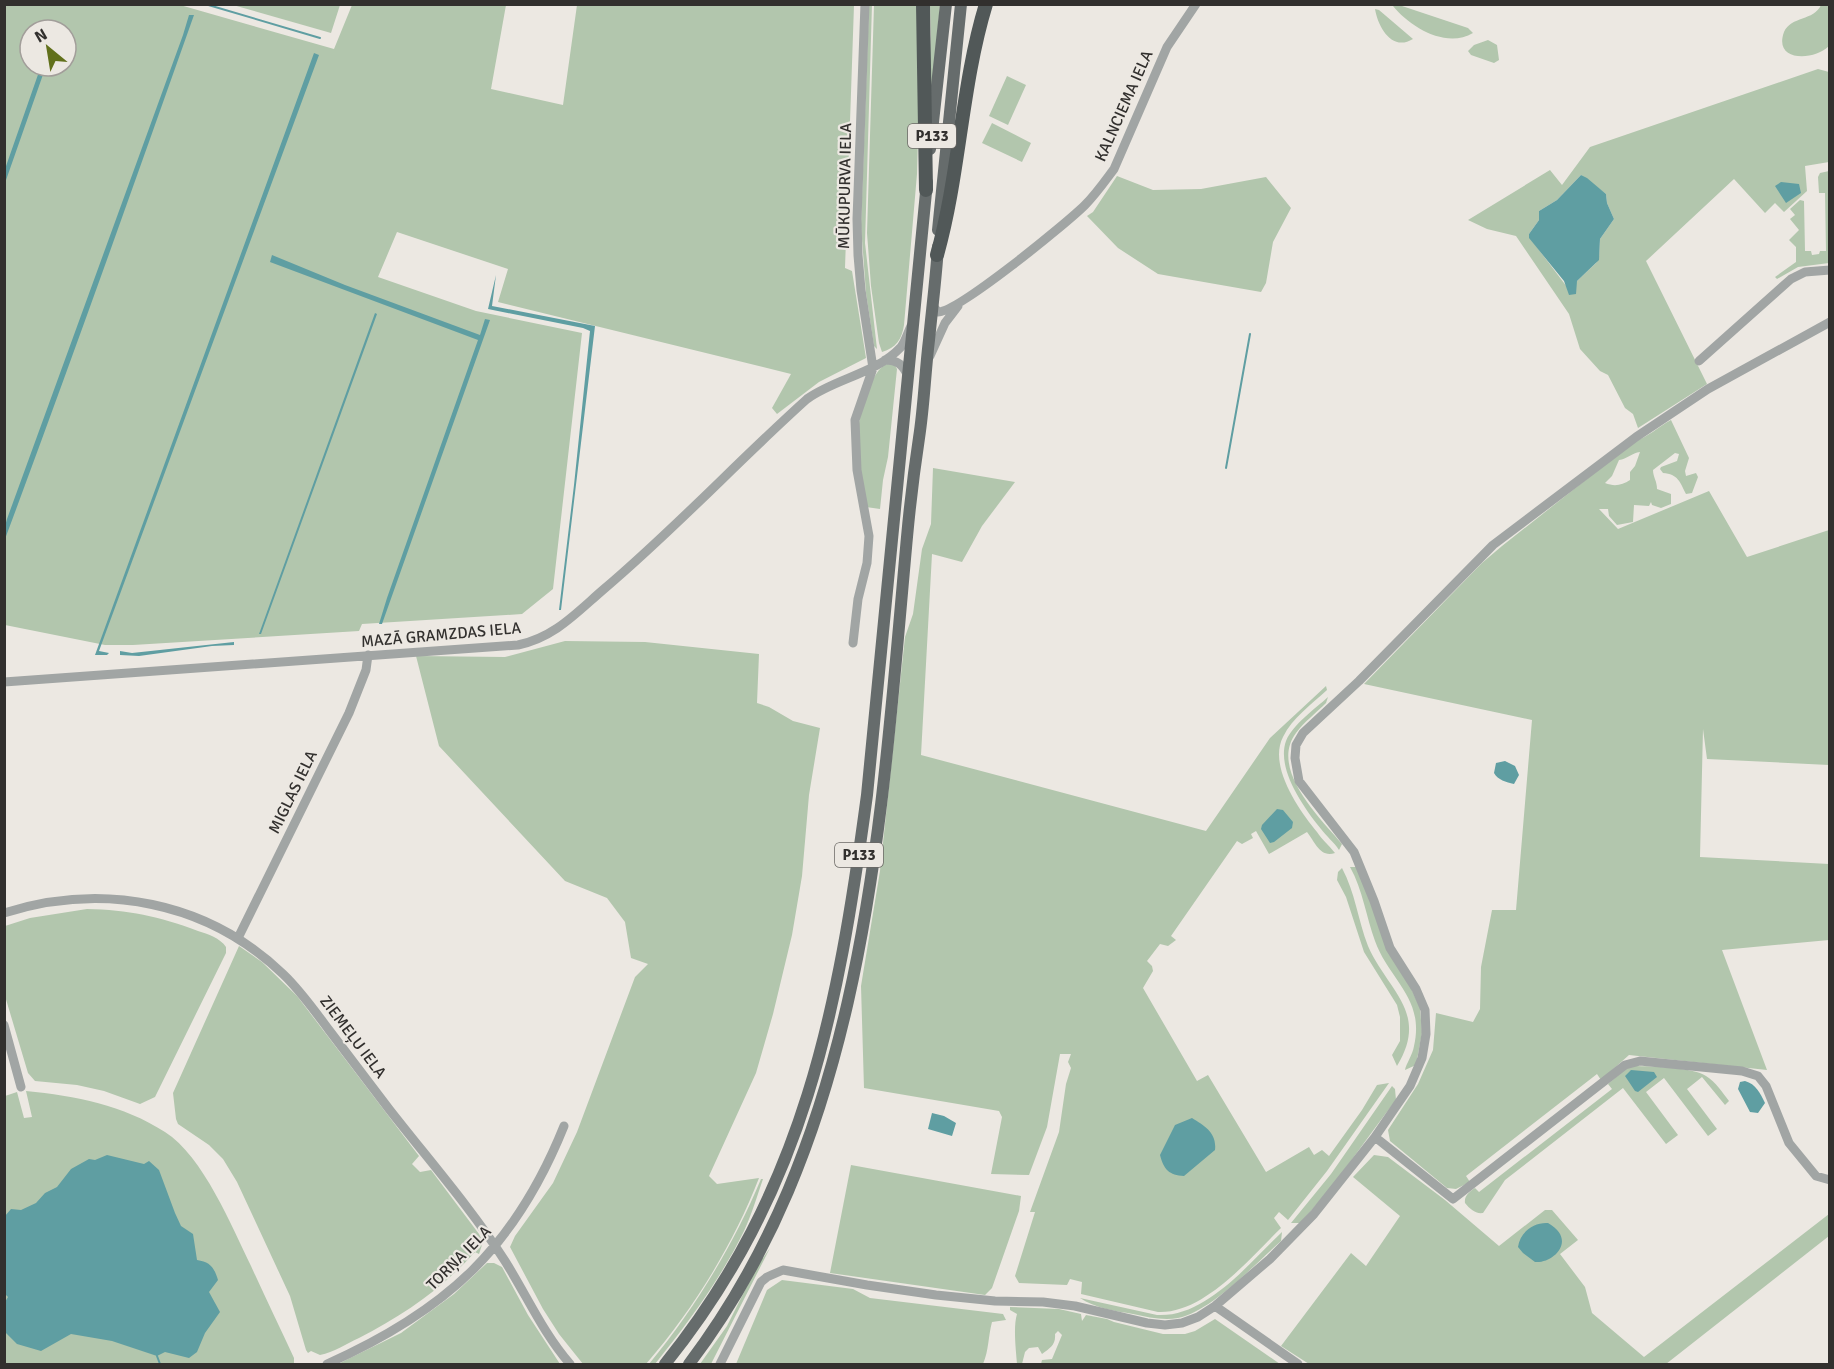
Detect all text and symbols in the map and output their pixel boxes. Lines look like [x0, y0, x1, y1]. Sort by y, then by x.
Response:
north arrow [18, 18, 78, 78]
text: N [31, 24, 51, 47]
street label: KALNCIEMA IELA [1091, 47, 1158, 165]
street label: MŪKUPURVA IELA [834, 123, 856, 249]
road number: P133 [908, 124, 956, 148]
street label: MAZĀ GRAMZDAS IELA [360, 618, 522, 652]
street label: MIGLAS IELA [264, 747, 322, 837]
road number: P133 [835, 843, 883, 867]
street label: ZIEMEĻU IELA [315, 992, 391, 1083]
street label: TORŅA IELA [422, 1221, 496, 1295]

